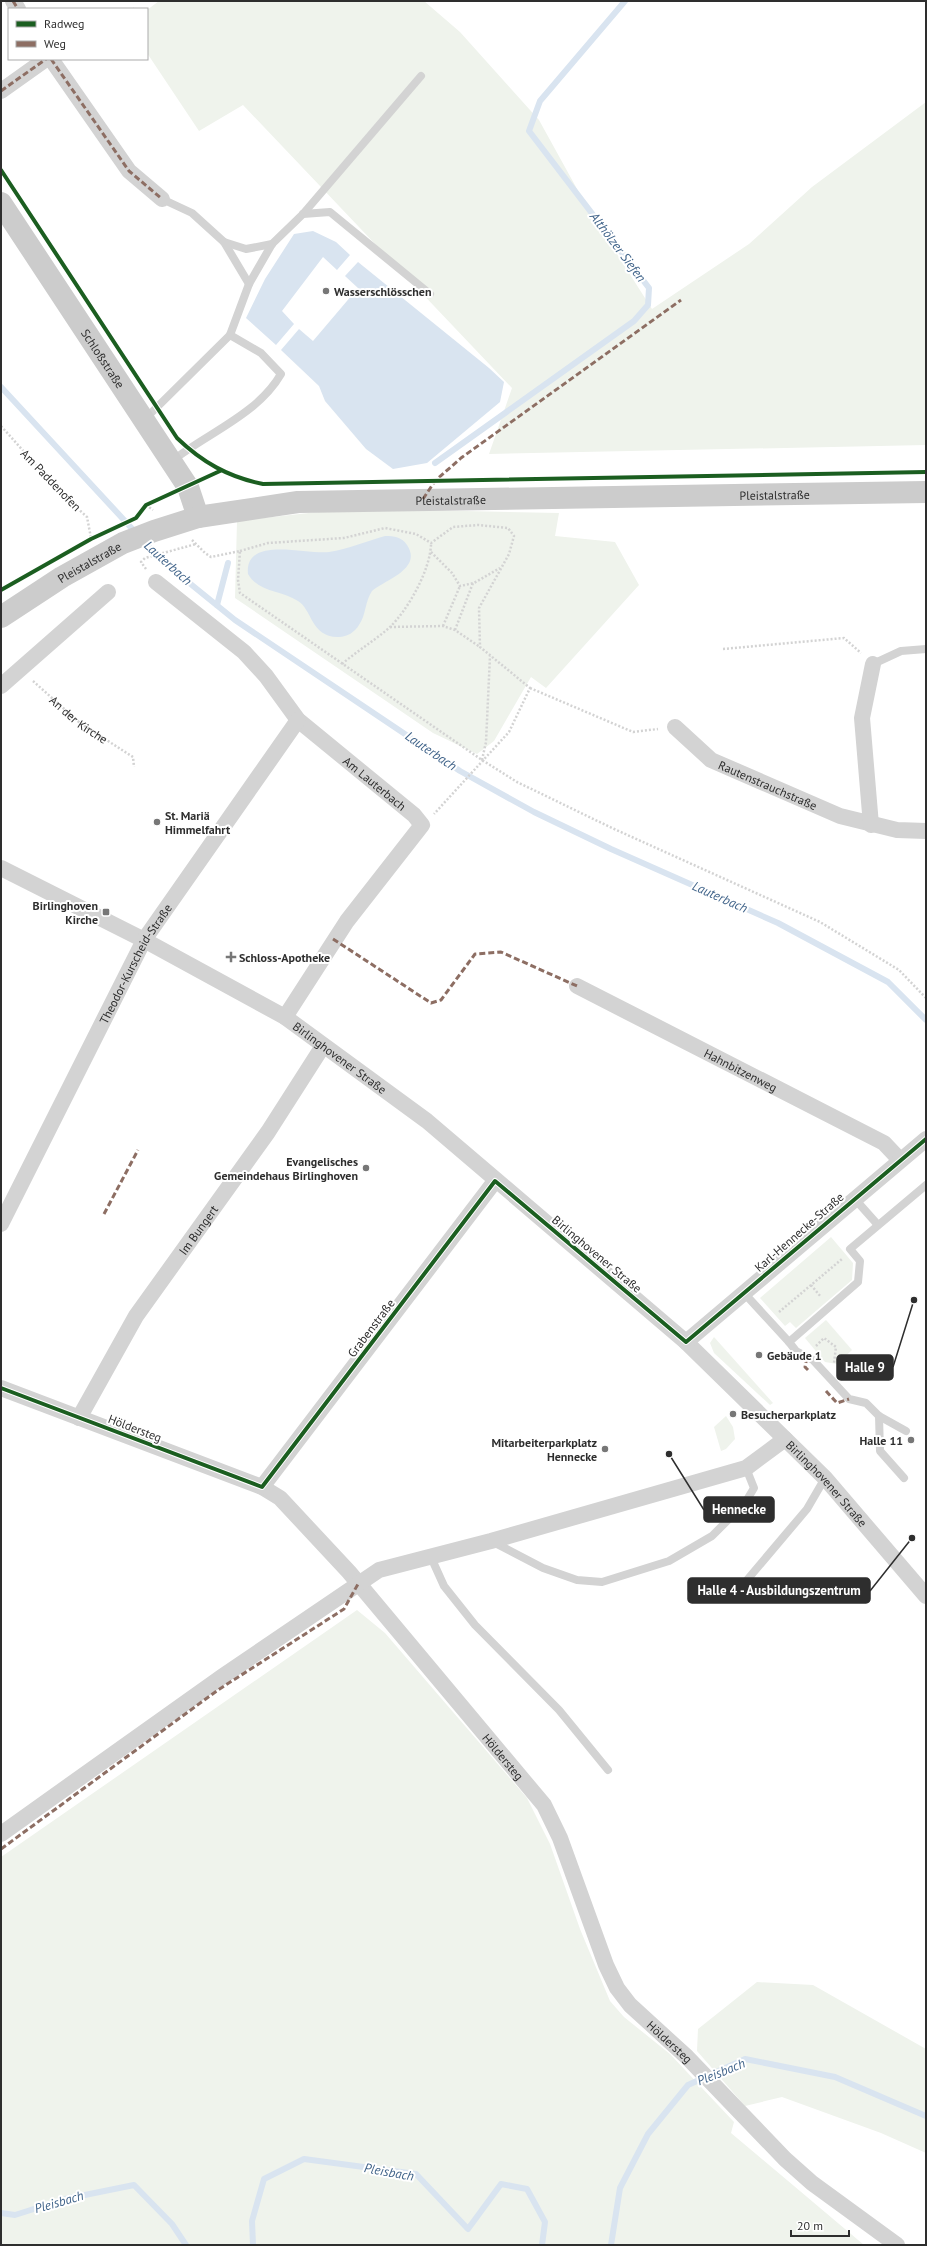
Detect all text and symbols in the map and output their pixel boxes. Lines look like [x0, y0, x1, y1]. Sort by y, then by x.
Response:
legend [8, 8, 148, 60]
text: Radweg [44, 16, 85, 31]
text: Weg [44, 36, 66, 51]
water label: Althölzer Siefen [586, 208, 650, 286]
place label: Wasserschlösschen [334, 284, 431, 299]
marker: Wasserschlösschen [321, 286, 331, 296]
street label: Schloßstraße [78, 326, 128, 391]
street label: Am Paddenofen [18, 446, 84, 514]
street label: Pleistalstraße [739, 486, 810, 502]
street label: Pleistalstraße [415, 492, 486, 508]
water label: Lauterbach [140, 537, 196, 589]
street label: Pleistalstraße [54, 538, 124, 586]
street label: An der Kirche [47, 692, 111, 746]
water label: Lauterbach [402, 728, 460, 775]
street label: Am Lauterbach [341, 753, 410, 813]
street label: Rautenstrauchstraße [716, 757, 820, 813]
place label: St. Mariä Himmelfahrt [165, 808, 231, 837]
marker: St. Mariä Himmelfahrt [152, 817, 162, 827]
water label: Lauterbach [690, 877, 750, 917]
place label: Birlinghoven Kirche [33, 898, 98, 927]
street label: Theodor-Kurscheid-Straße [96, 901, 175, 1026]
marker: Birlinghoven Kirche [101, 907, 111, 917]
place label: Schloss-Apotheke [239, 950, 330, 965]
marker: Schloss-Apotheke [226, 952, 236, 962]
street label: Birlinghovener Straße [290, 1018, 390, 1097]
street label: Hahnbitzenweg [702, 1045, 780, 1095]
place label: Evangelisches Gemeindehaus Birlinghoven [214, 1154, 358, 1183]
marker: Evangelisches Gemeindehaus Birlinghoven [361, 1163, 371, 1173]
street label: Karl-Hennecke-Straße [751, 1189, 847, 1275]
street label: Im Bungert [175, 1202, 221, 1258]
street label: Birlinghovener Straße [549, 1212, 645, 1296]
street label: Grabenstraße [344, 1296, 398, 1360]
place label: Gebäude 1 [767, 1348, 822, 1363]
marker: Gebäude 1 [754, 1350, 764, 1360]
callout: Halle 9 [837, 1355, 893, 1380]
text: Halle 9 [845, 1359, 885, 1376]
place label: Besucherparkplatz [741, 1407, 836, 1422]
marker: Besucherparkplatz [728, 1409, 738, 1419]
street label: Höldersteg [106, 1411, 164, 1445]
place label: Halle 11 [859, 1433, 903, 1448]
place label: Mitarbeiterparkplatz Hennecke [491, 1435, 597, 1464]
marker: Halle 11 [906, 1435, 916, 1445]
street label: Birlinghovener Straße [783, 1437, 871, 1530]
marker: Mitarbeiterparkplatz Hennecke [600, 1444, 610, 1454]
callout: Hennecke [704, 1497, 774, 1522]
text: Hennecke [712, 1501, 767, 1518]
callout: Halle 4 - Ausbildungszentrum [688, 1578, 870, 1603]
text: Halle 4 - Ausbildungszentrum [697, 1582, 861, 1599]
street label: Höldersteg [480, 1730, 527, 1783]
street label: Höldersteg [644, 2017, 696, 2066]
water label: Pleisbach [694, 2055, 748, 2089]
water label: Pleisbach [363, 2159, 415, 2185]
water label: Pleisbach [32, 2187, 86, 2217]
scale bar [791, 2212, 849, 2238]
text: 20 m [797, 2218, 823, 2233]

